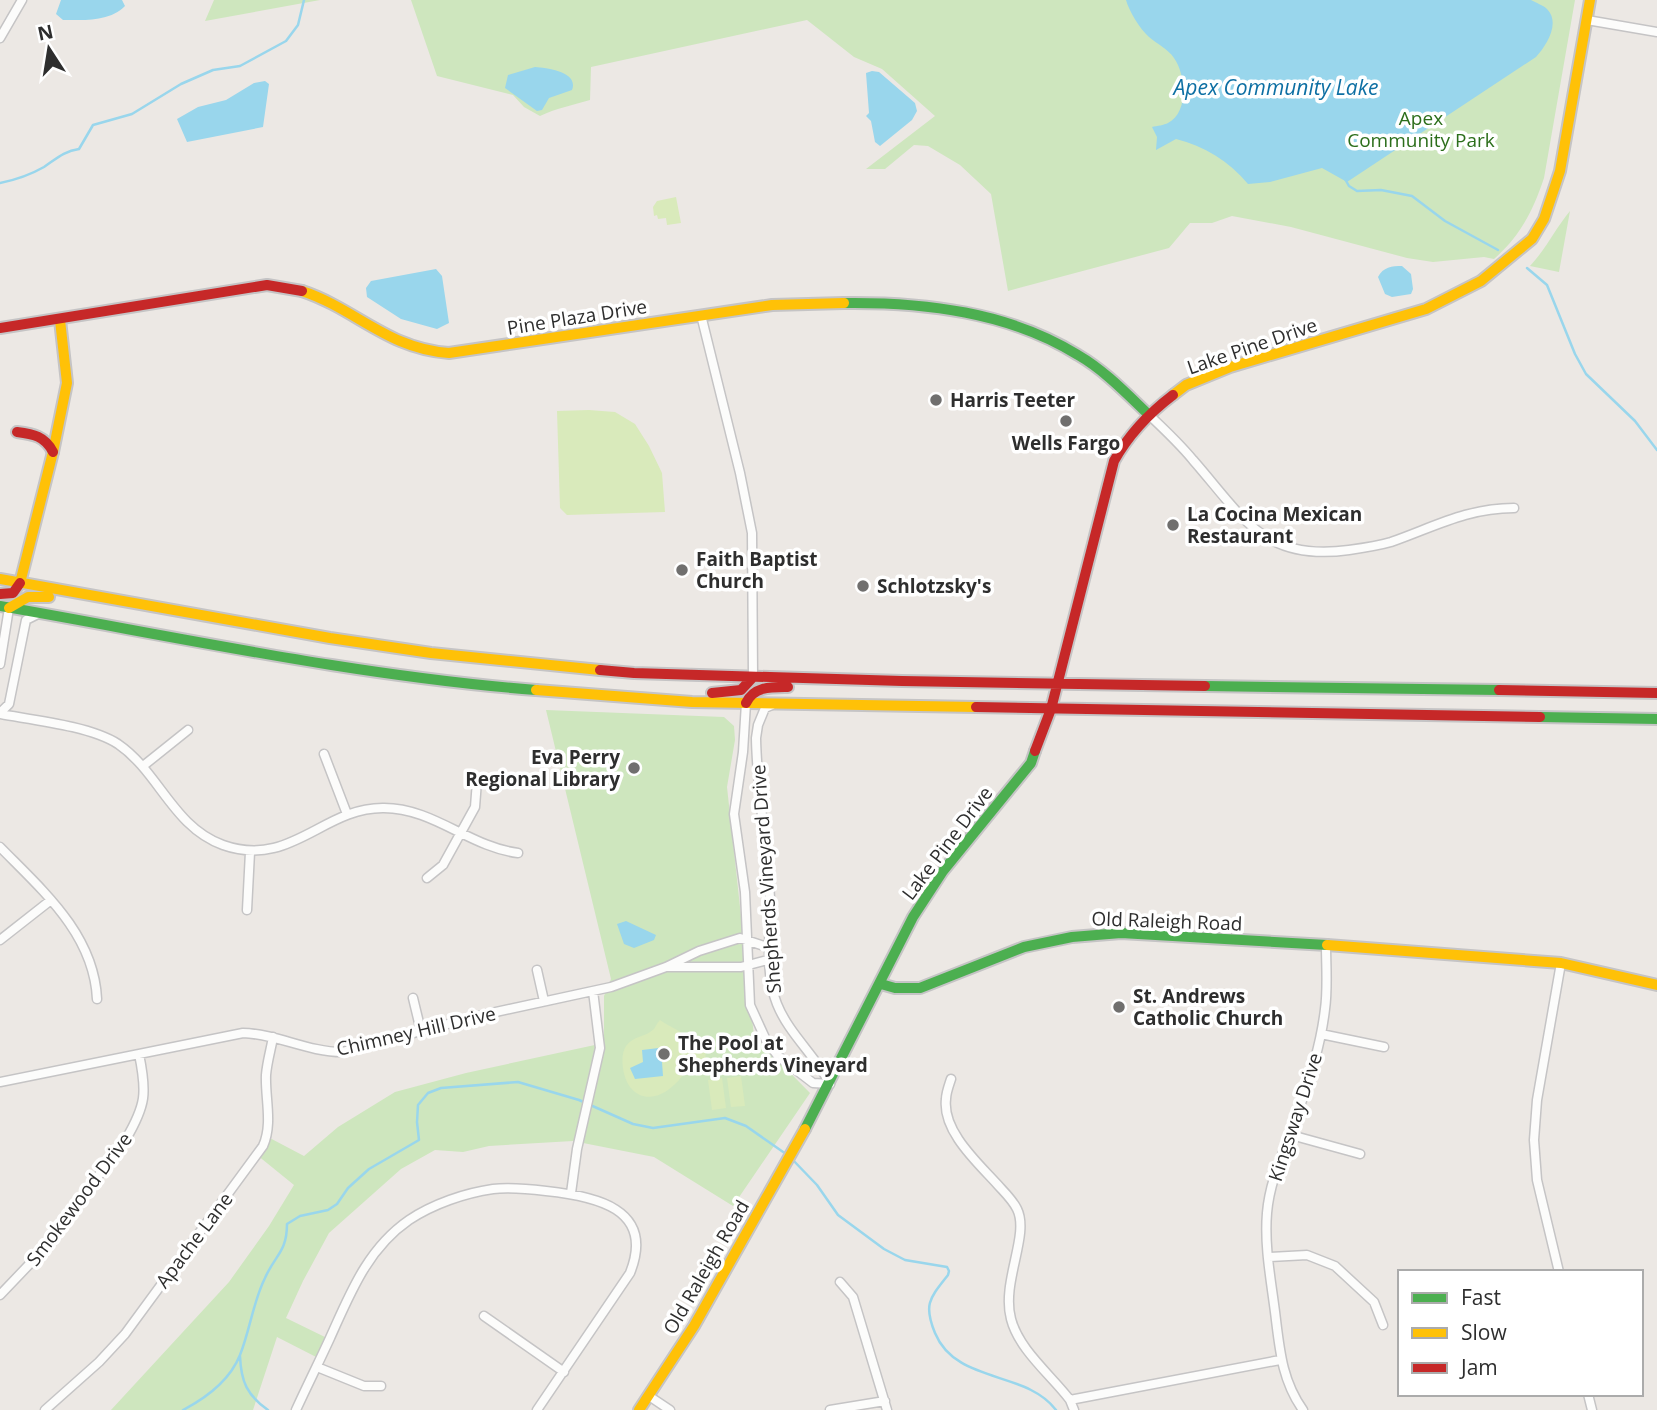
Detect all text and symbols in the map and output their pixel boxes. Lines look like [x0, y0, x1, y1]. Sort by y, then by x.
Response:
north arrow [14, 14, 84, 84]
text: N [35, 18, 56, 47]
water label: Apex Community Lake [1172, 73, 1378, 101]
park label: Apex Community Park [1347, 105, 1495, 153]
street label: Pine Plaza Drive [505, 293, 649, 341]
street label: Lake Pine Drive [1183, 312, 1321, 380]
place label: Harris Teeter [950, 387, 1075, 413]
marker: Harris Teeter [928, 392, 944, 408]
marker: Wells Fargo [1058, 413, 1074, 429]
place label: Wells Fargo [1012, 430, 1120, 456]
place label: La Cocina Mexican Restaurant [1187, 501, 1362, 549]
marker: La Cocina Mexican Restaurant [1165, 517, 1181, 533]
place label: Faith Baptist Church [696, 546, 817, 594]
marker: Faith Baptist Church [674, 562, 690, 578]
place label: Schlotzsky's [877, 573, 991, 599]
marker: Schlotzsky's [855, 578, 871, 594]
place label: Eva Perry Regional Library [465, 744, 620, 792]
marker: Eva Perry Regional Library [626, 760, 642, 776]
street label: Shepherds Vineyard Drive [745, 764, 787, 994]
street label: Lake Pine Drive [896, 781, 998, 905]
street label: Old Raleigh Road [1091, 905, 1243, 937]
place label: St. Andrews Catholic Church [1133, 983, 1283, 1031]
marker: St. Andrews Catholic Church [1111, 999, 1127, 1015]
street label: Chimney Hill Drive [334, 1000, 498, 1062]
place label: The Pool at Shepherds Vineyard [678, 1030, 868, 1078]
marker: The Pool at Shepherds Vineyard [656, 1046, 672, 1062]
street label: Kingsway Drive [1262, 1049, 1328, 1185]
street label: Smokewood Drive [20, 1127, 138, 1271]
street label: Apache Lane [150, 1187, 238, 1293]
street label: Old Raleigh Road [657, 1195, 755, 1339]
legend [1398, 1270, 1643, 1396]
text: Fast [1461, 1283, 1501, 1311]
text: Slow [1461, 1318, 1507, 1346]
text: Jam [1459, 1353, 1498, 1381]

